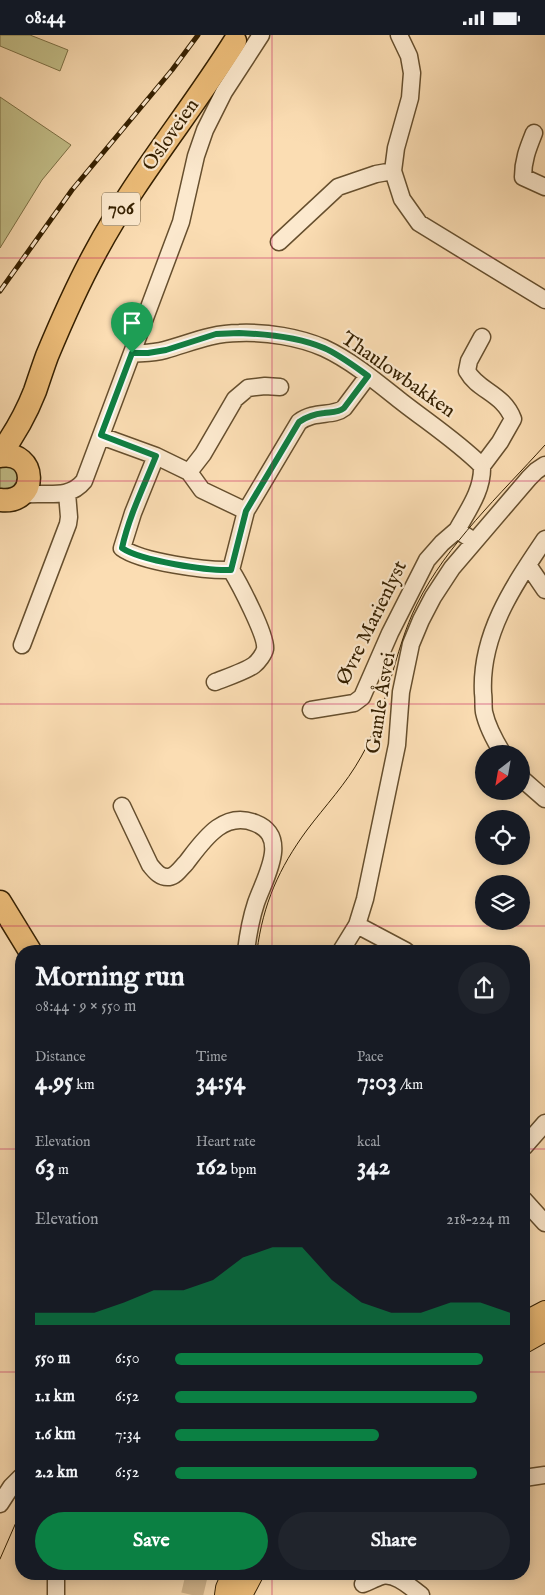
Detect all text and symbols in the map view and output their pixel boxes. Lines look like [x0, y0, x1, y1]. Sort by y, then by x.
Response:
text: 08:44 [25, 6, 65, 30]
street label: Osloveien [137, 94, 205, 176]
road number: 706 [102, 192, 140, 225]
pin [111, 302, 153, 353]
icon: arrive [118, 309, 146, 337]
street label: Thaulowbakken [336, 326, 460, 424]
street label: Øvre Marienlyst [331, 557, 413, 689]
street label: Gamle Åsvei [361, 650, 401, 756]
north arrow [475, 745, 530, 800]
map controls [475, 745, 530, 930]
button: locate [475, 810, 530, 865]
button: layers [475, 875, 530, 930]
text: Morning run [35, 960, 185, 995]
button: share [458, 962, 510, 1014]
text: 08:44 · 9 × 550 m [35, 997, 136, 1017]
text: Distance [35, 1048, 86, 1066]
text: Time [196, 1048, 227, 1066]
text: Pace [357, 1048, 384, 1066]
text: 4.95 [35, 1066, 73, 1098]
text: 34:54 [196, 1066, 245, 1098]
text: 7:03 [357, 1066, 397, 1098]
text: km [73, 1076, 95, 1094]
text: /km [397, 1076, 423, 1094]
text: Elevation [35, 1133, 91, 1151]
text: Heart rate [196, 1133, 256, 1151]
text: kcal [357, 1133, 380, 1151]
text: 63 [35, 1151, 55, 1183]
text: 162 [196, 1151, 228, 1183]
text: 342 [357, 1151, 390, 1183]
text: m [55, 1161, 69, 1179]
text: bpm [228, 1161, 257, 1179]
text: Elevation [35, 1210, 98, 1230]
text: 218–224 m [446, 1210, 510, 1230]
text: 550 m [35, 1349, 70, 1369]
text: 6:50 [115, 1349, 140, 1369]
text: 1.1 km [35, 1387, 75, 1407]
text: 6:52 [115, 1387, 139, 1407]
text: 1.6 km [35, 1425, 76, 1445]
text: 7:34 [115, 1425, 141, 1445]
text: 2.2 km [35, 1463, 78, 1483]
text: 6:52 [115, 1463, 139, 1483]
button: Save [35, 1512, 268, 1570]
button: Share [278, 1512, 510, 1570]

